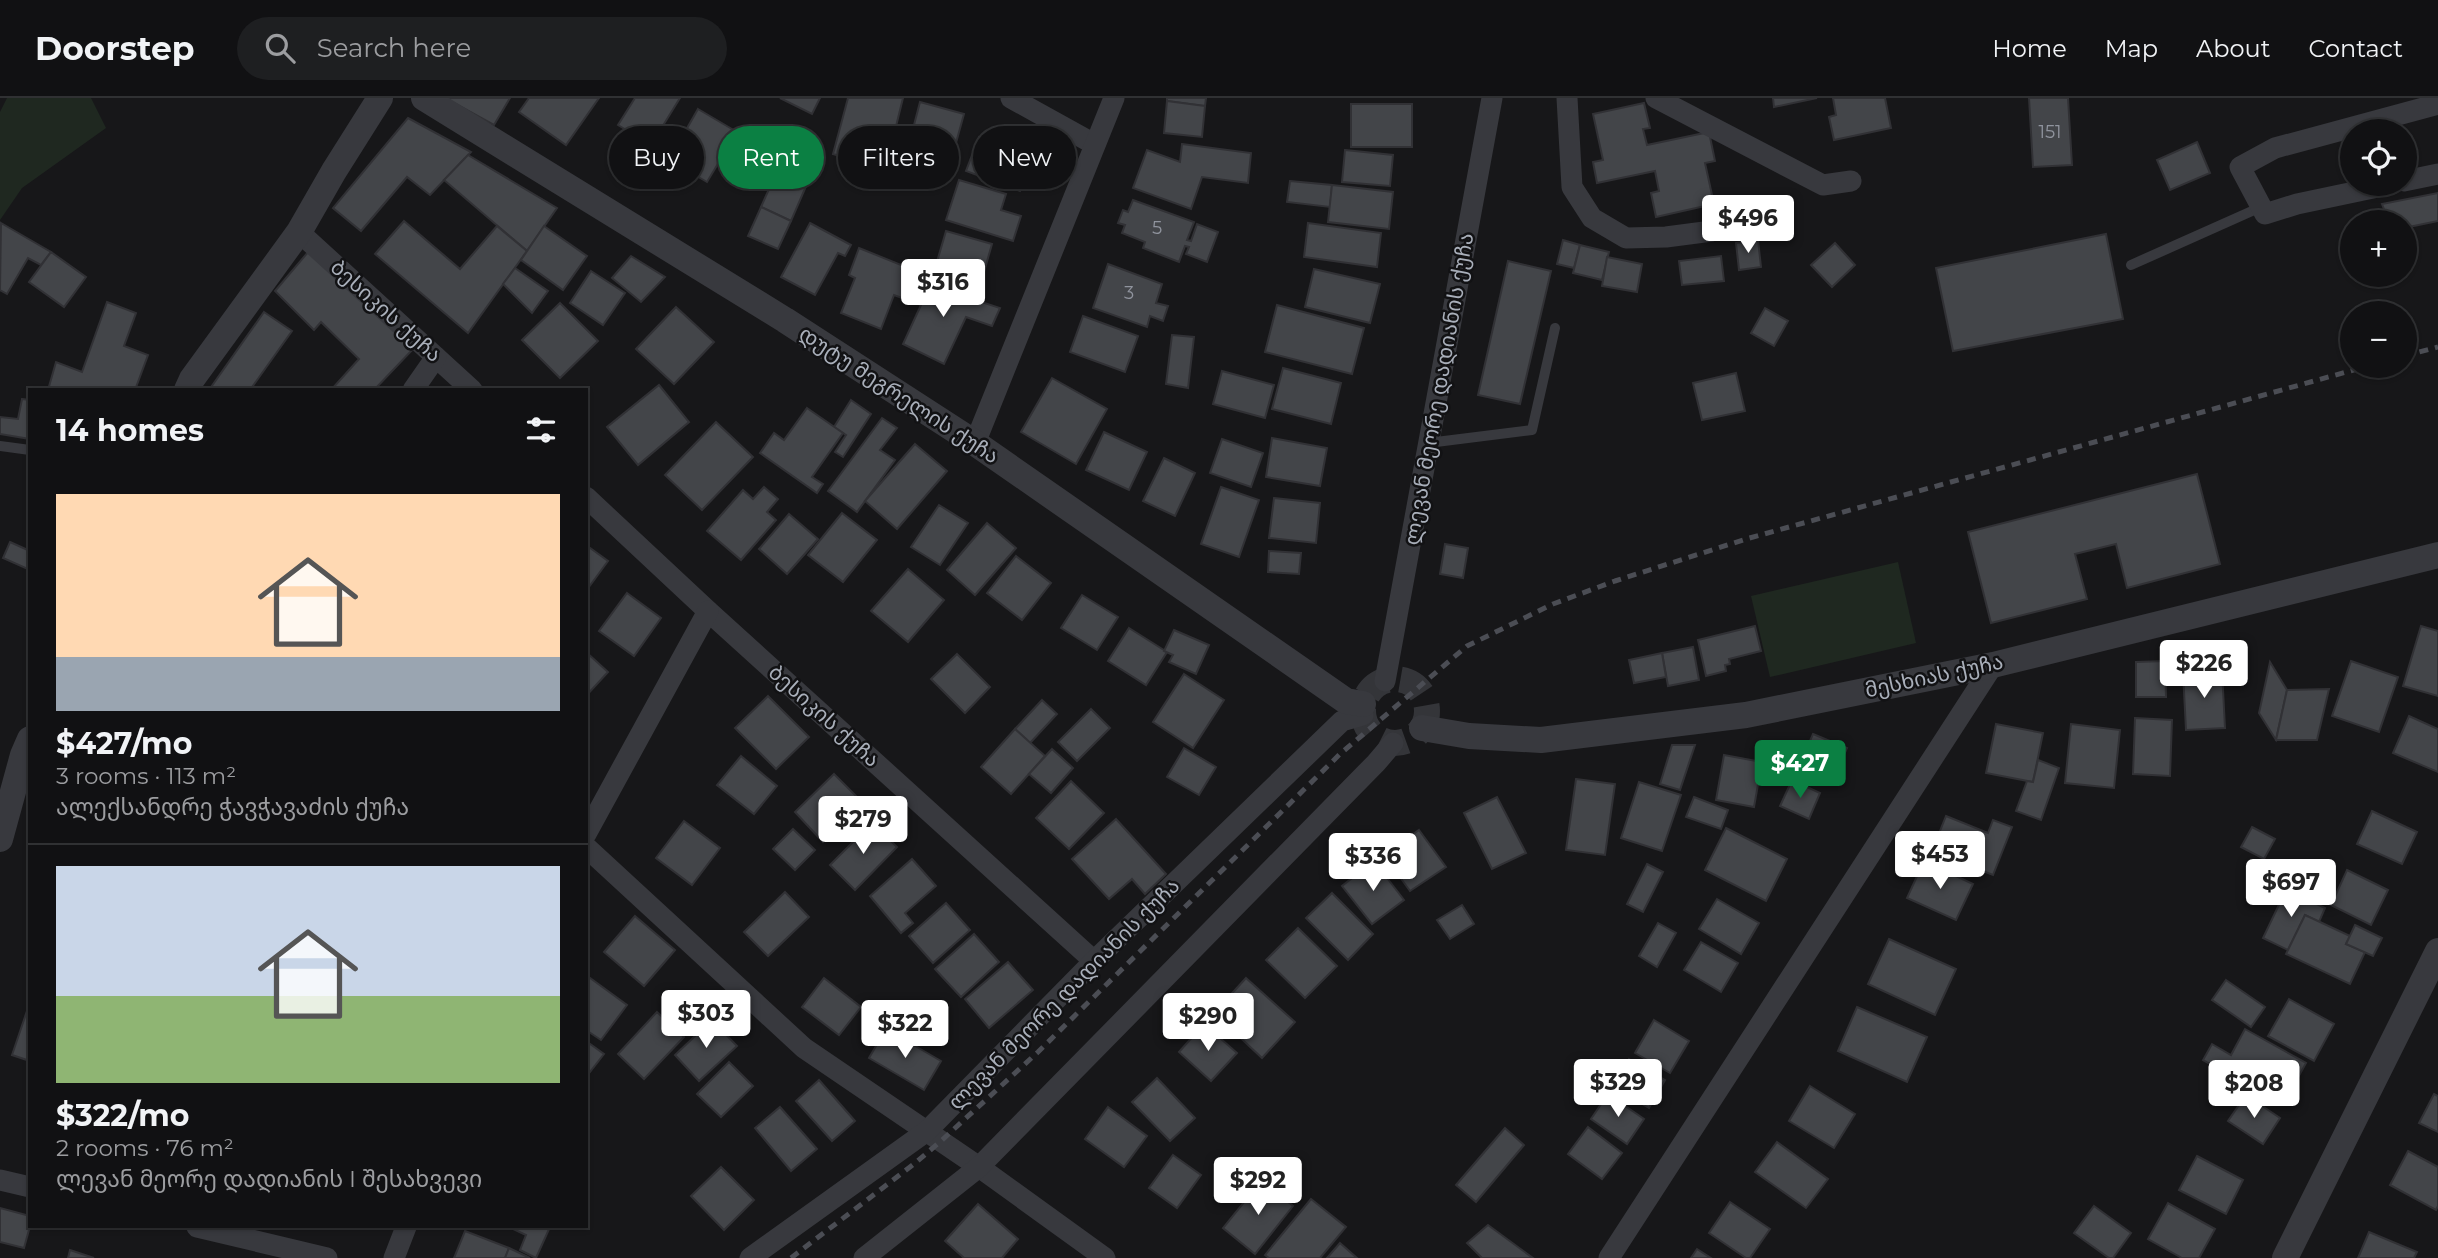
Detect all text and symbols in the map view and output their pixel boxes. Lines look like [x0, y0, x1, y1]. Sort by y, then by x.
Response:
search box [237, 17, 727, 80]
text: Doorstep [35, 28, 195, 68]
icon: search [261, 29, 299, 67]
text: Search here [317, 32, 471, 64]
text: Home [1992, 34, 2067, 63]
text: Map [2105, 34, 2158, 63]
text: About [2196, 34, 2270, 63]
text: Contact [2308, 34, 2403, 63]
map controls [2340, 119, 2417, 378]
button: locate [2340, 119, 2417, 196]
house number: 151 [2038, 121, 2062, 143]
chip: Buy [609, 126, 704, 189]
chip: Rent [718, 126, 824, 189]
chip: Filters [838, 126, 959, 189]
chip: New [973, 126, 1076, 189]
pin: $496 [1707, 195, 1789, 255]
text: $496 [1718, 204, 1778, 232]
button: + [2340, 210, 2417, 287]
house number: 5 [1152, 217, 1162, 239]
street label: ლევან მეორე დადიანის ქუჩა [1399, 231, 1479, 547]
street label: ბესიკის ქუჩა [326, 254, 447, 367]
pin: $316 [902, 260, 984, 319]
text: $316 [917, 268, 969, 296]
house number: 3 [1124, 282, 1134, 304]
button: − [2340, 301, 2417, 378]
street label: დუტუ მეგრელის ქუჩა [794, 321, 1004, 469]
icon: filters [522, 411, 560, 449]
text: 14 homes [56, 412, 204, 449]
icon: home [245, 539, 371, 665]
pin: $226 [2163, 640, 2245, 700]
street label: მესხიას ქუჩა [1862, 649, 2005, 702]
text: $226 [2176, 649, 2232, 677]
street label: ბესიკის ქუჩა [764, 659, 885, 772]
text: $427/mo [56, 725, 192, 762]
pin: $427 [1759, 740, 1841, 800]
text: $427 [1771, 749, 1829, 777]
text: 3 rooms · 113 m² [56, 762, 236, 790]
text: ალექსანდრე ჭავჭავაძის ქუჩა [56, 793, 409, 821]
pin: $279 [822, 796, 904, 856]
text: $279 [834, 805, 892, 833]
pin: $453 [1899, 832, 1981, 891]
pin: $336 [1332, 834, 1414, 893]
text: $453 [1911, 840, 1969, 868]
text: $336 [1345, 842, 1401, 870]
pin: $697 [2250, 860, 2332, 919]
text: $697 [2262, 868, 2320, 896]
street label: ლევან მეორე დადიანის ქუჩა [943, 873, 1185, 1115]
icon: home [245, 911, 371, 1037]
pin: $303 [665, 990, 747, 1050]
pin: $290 [1167, 993, 1249, 1053]
text: $303 [677, 999, 735, 1027]
pin: $322 [864, 1000, 946, 1060]
text: $290 [1179, 1002, 1237, 1030]
text: $322 [877, 1009, 933, 1037]
pin: $329 [1577, 1060, 1659, 1119]
pin: $208 [2213, 1060, 2295, 1120]
text: $329 [1590, 1068, 1646, 1096]
text: $208 [2224, 1069, 2284, 1097]
text: $322/mo [56, 1097, 189, 1134]
text: 2 rooms · 76 m² [56, 1134, 234, 1162]
pin: $292 [1217, 1158, 1299, 1217]
text: ლევან მეორე დადიანის I შესახვევი [56, 1165, 482, 1193]
text: $292 [1230, 1166, 1286, 1194]

